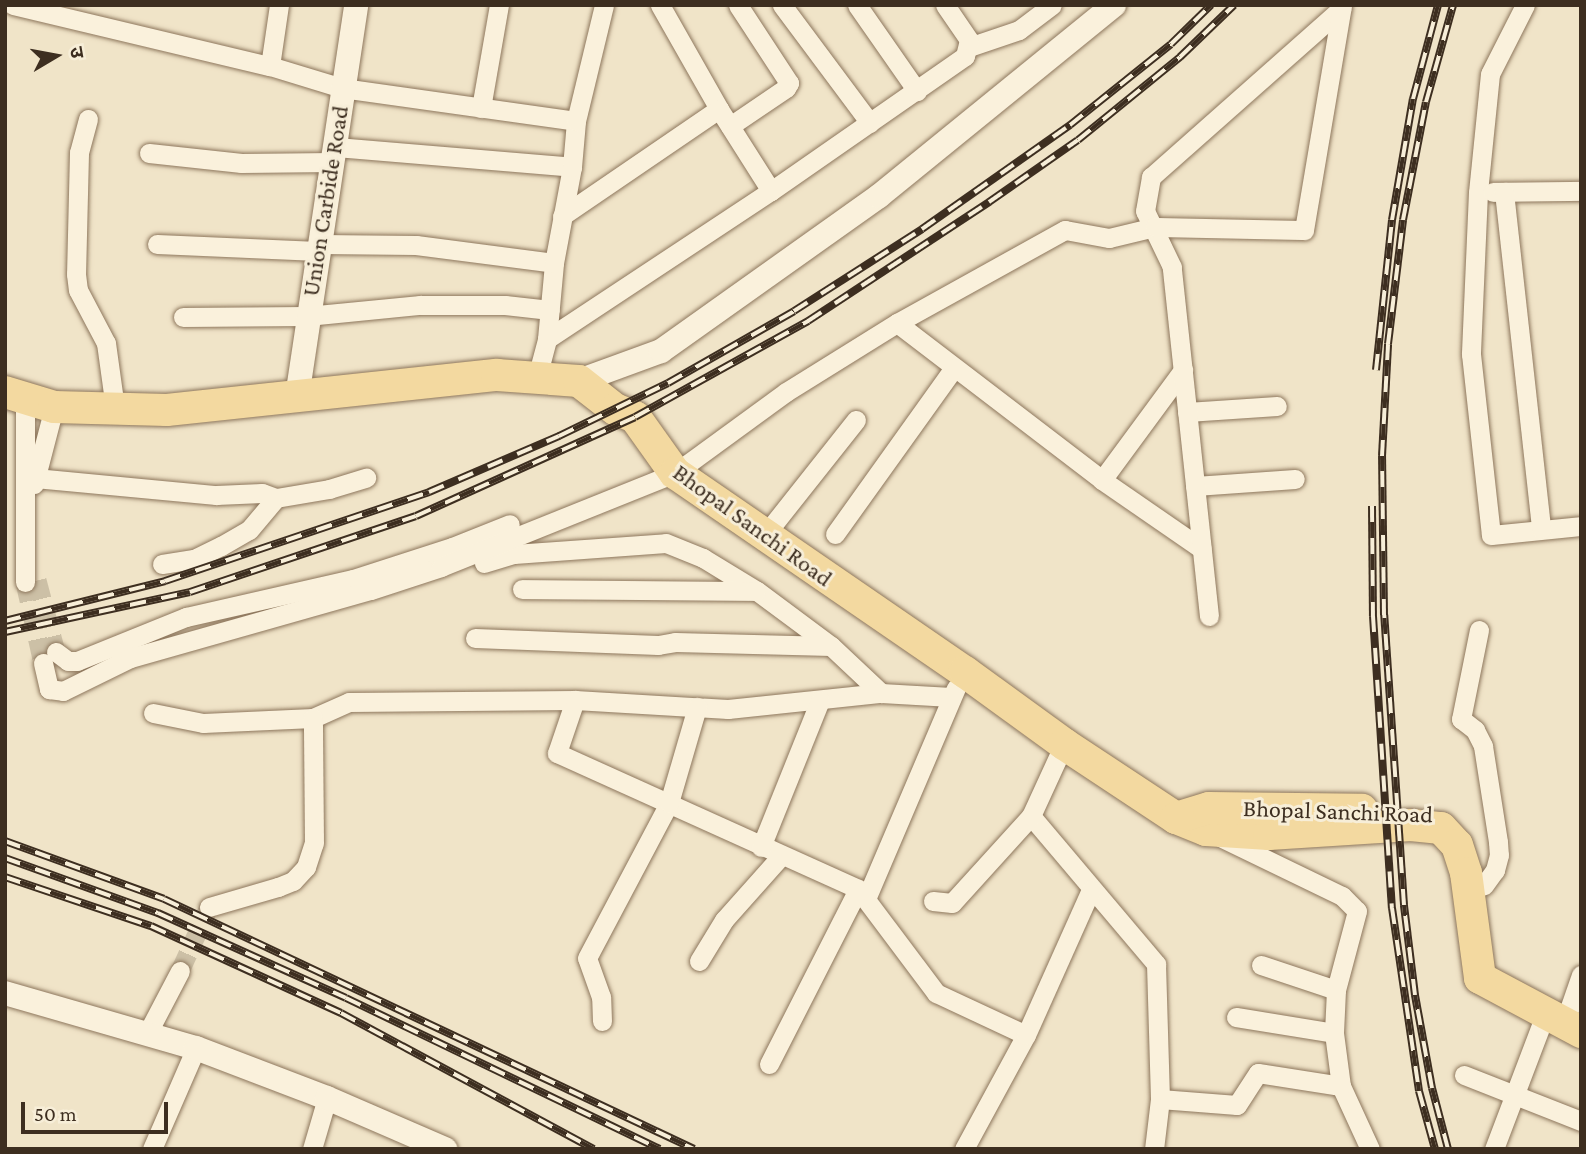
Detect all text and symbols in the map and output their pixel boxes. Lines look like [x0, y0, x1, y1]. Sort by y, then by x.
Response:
north arrow [21, 21, 91, 91]
text: उ [66, 45, 88, 60]
street label: Union Carbide Road [296, 104, 354, 298]
street label: Bhopal Sanchi Road [668, 458, 838, 592]
street label: Bhopal Sanchi Road [1243, 793, 1433, 829]
scale bar [24, 1088, 172, 1132]
text: 50 m [34, 1102, 77, 1126]

